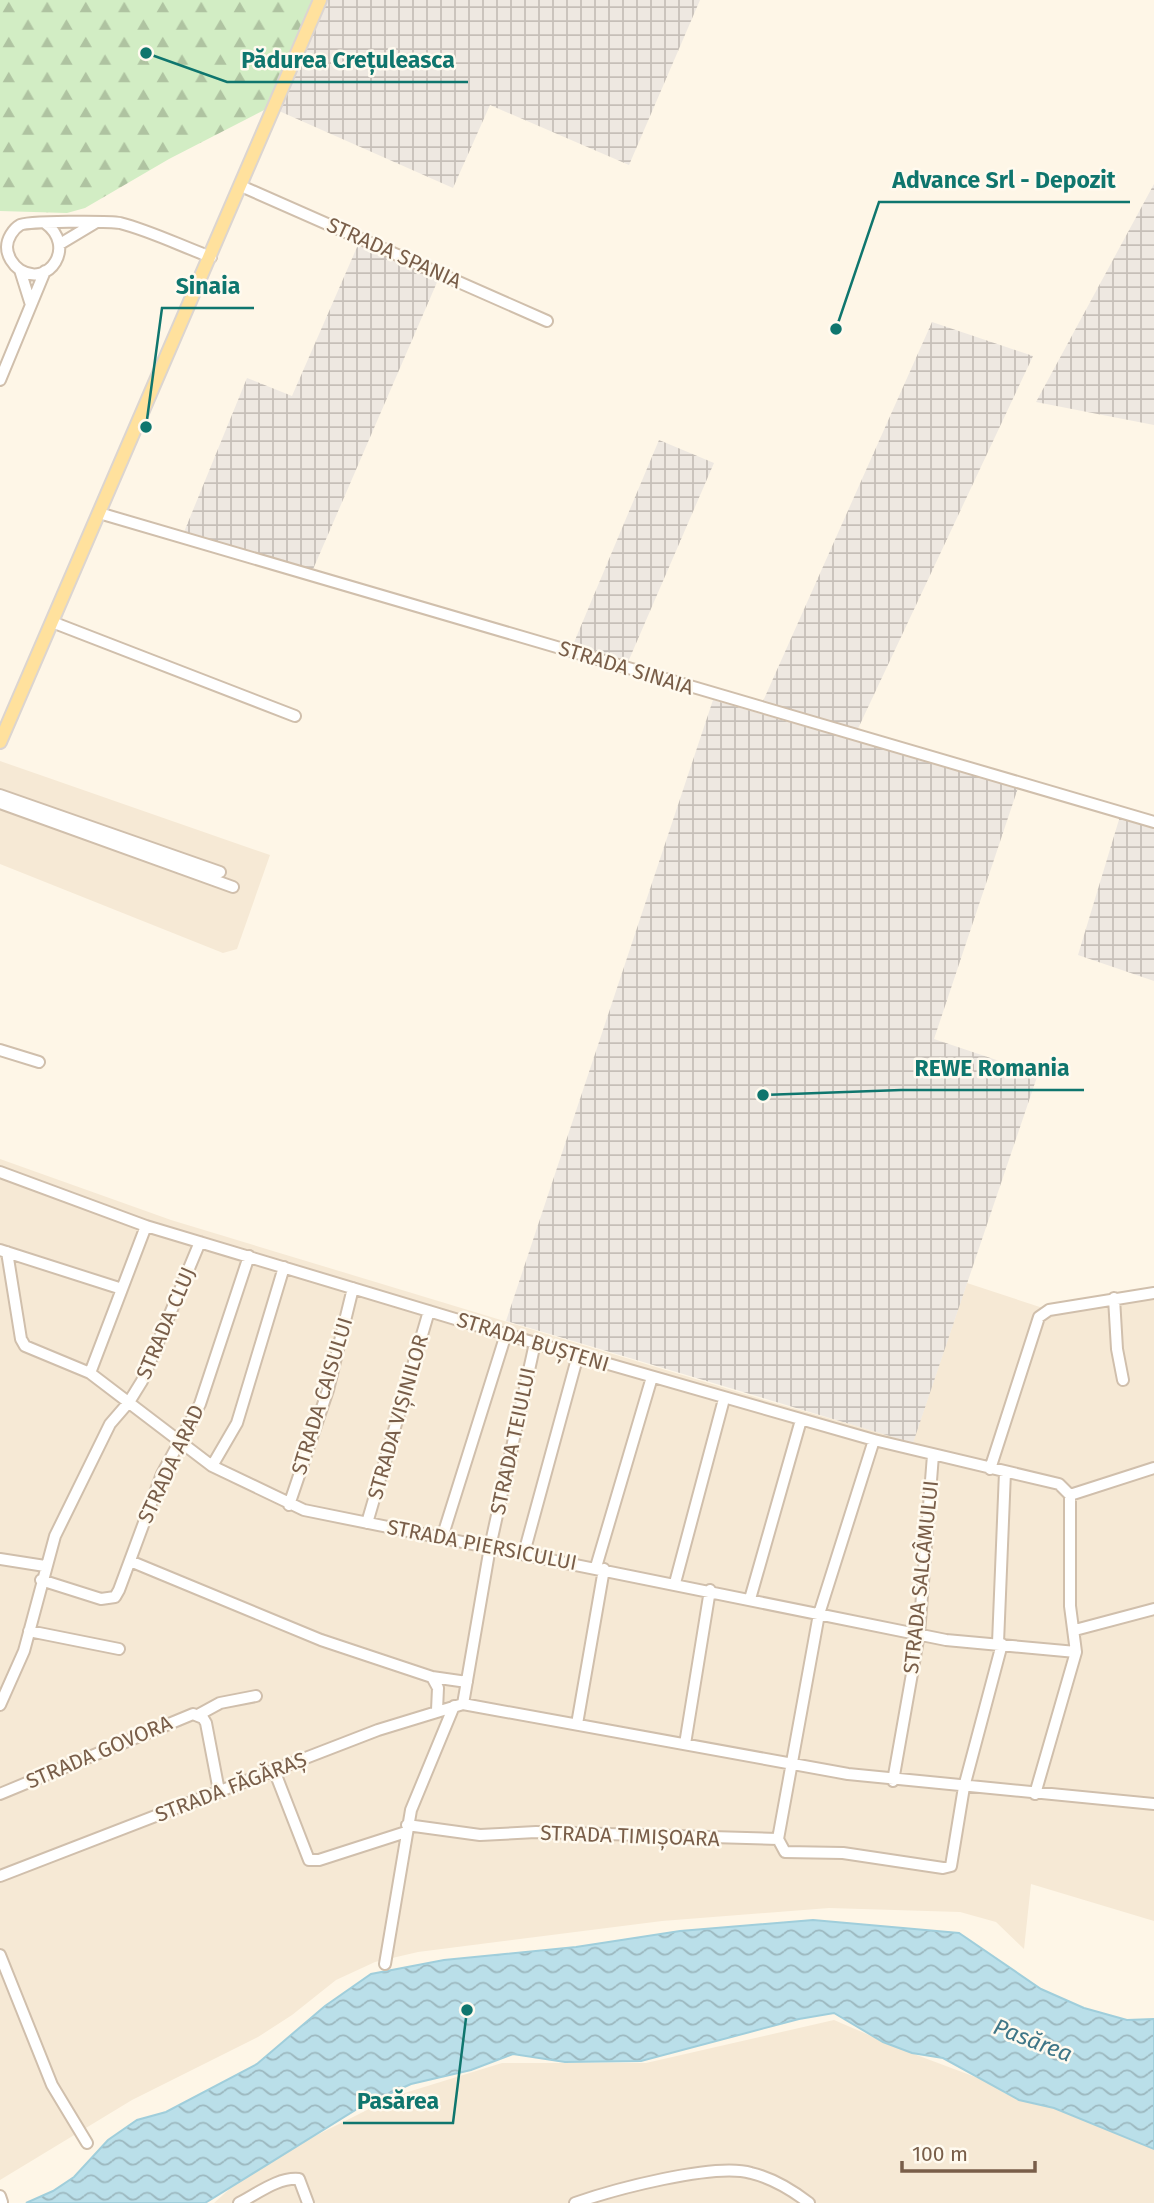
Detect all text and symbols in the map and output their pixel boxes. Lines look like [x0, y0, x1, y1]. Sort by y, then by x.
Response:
callout: Pădurea Crețuleasca [227, 38, 468, 82]
text: Pădurea Crețuleasca [241, 46, 455, 76]
callout: Advance Srl - Depozit [879, 158, 1130, 202]
text: Advance Srl - Depozit [891, 166, 1117, 194]
street label: STRADA SPANIA [323, 212, 465, 294]
callout: Sinaia [162, 264, 254, 308]
text: Sinaia [176, 272, 240, 300]
street label: STRADA SINAIA [555, 635, 697, 701]
callout: REWE Romania [901, 1046, 1084, 1090]
text: REWE Romania [915, 1054, 1070, 1082]
street label: STRADA CLUJ [131, 1263, 201, 1383]
street label: STRADA BUȘTENI [454, 1307, 612, 1377]
street label: STRADA CAISULUI [286, 1314, 358, 1478]
street label: STRADA VIȘINILOR [362, 1331, 434, 1502]
street label: STRADA TEIULUI [485, 1365, 541, 1517]
street label: STRADA ARAD [132, 1401, 210, 1527]
street label: STRADA SALCÂMULUI [898, 1479, 944, 1675]
street label: STRADA PIERSICULUI [385, 1514, 579, 1576]
street label: STRADA GOVORA [22, 1710, 176, 1794]
street label: STRADA FĂGĂRAȘ [152, 1746, 310, 1828]
street label: STRADA TIMIȘOARA [540, 1820, 720, 1852]
water label: Pasărea [990, 2012, 1076, 2068]
callout: Pasărea [343, 2079, 453, 2123]
text: Pasărea [357, 2087, 439, 2115]
scale bar [902, 2130, 1035, 2174]
text: 100 m [912, 2141, 968, 2167]

